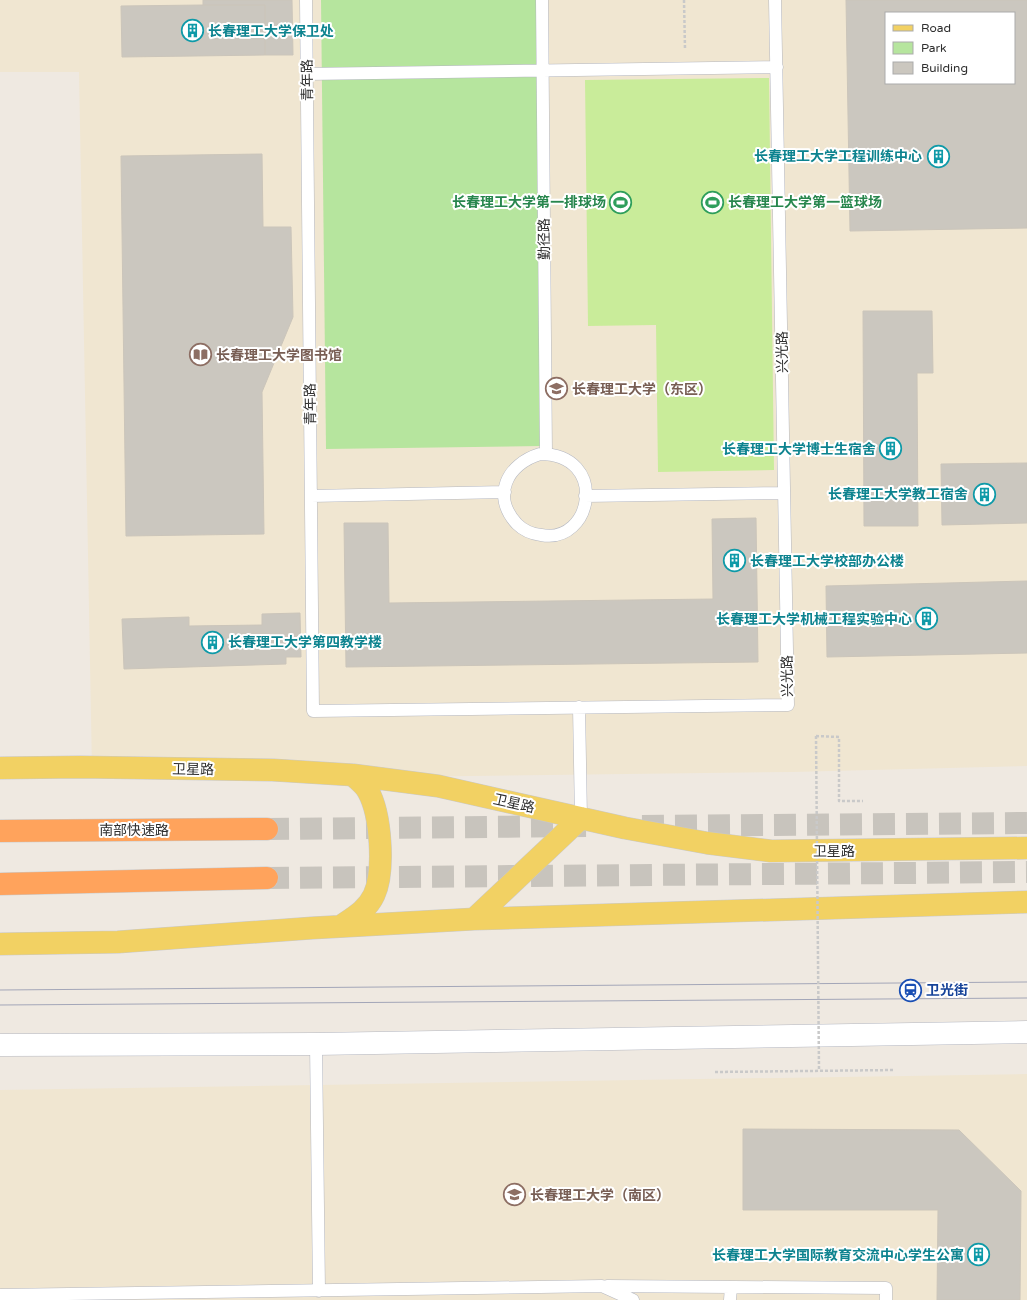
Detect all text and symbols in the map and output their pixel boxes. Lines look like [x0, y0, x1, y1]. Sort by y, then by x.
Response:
legend [885, 12, 1015, 84]
building icon: 长春理工大学保卫处 [180, 18, 206, 44]
text: Road [921, 21, 951, 35]
place label: 长春理工大学保卫处 [208, 23, 334, 40]
text: Park [921, 41, 947, 55]
street label: 青年路 [299, 59, 316, 101]
text: Building [921, 61, 968, 75]
building icon: 长春理工大学工程训练中心 [925, 143, 951, 169]
place label: 长春理工大学工程训练中心 [754, 148, 922, 165]
sports icon: 长春理工大学第一排球场 [608, 189, 634, 215]
sports icon: 长春理工大学第一篮球场 [700, 189, 726, 215]
place label: 长春理工大学第一排球场 [452, 194, 606, 211]
place label: 长春理工大学第一篮球场 [728, 194, 882, 211]
street label: 勤径路 [536, 218, 553, 260]
street label: 兴光路 [774, 331, 791, 373]
library icon: 长春理工大学图书馆 [187, 342, 213, 368]
place label: 长春理工大学图书馆 [216, 347, 342, 364]
school or university icon: 长春理工大学（东区） [543, 376, 569, 402]
place label: 长春理工大学（东区） [572, 381, 712, 398]
street label: 青年路 [302, 383, 319, 425]
building icon: 长春理工大学博士生宿舍 [878, 436, 904, 462]
place label: 长春理工大学博士生宿舍 [722, 441, 876, 458]
building icon: 长春理工大学教工宿舍 [971, 481, 997, 507]
place label: 长春理工大学教工宿舍 [828, 486, 968, 503]
building icon: 长春理工大学校部办公楼 [722, 548, 748, 574]
place label: 长春理工大学校部办公楼 [750, 553, 904, 570]
building icon: 长春理工大学机械工程实验中心 [914, 606, 940, 632]
place label: 长春理工大学机械工程实验中心 [716, 611, 912, 628]
building icon: 长春理工大学第四教学楼 [199, 629, 225, 655]
place label: 长春理工大学第四教学楼 [228, 634, 382, 651]
street label: 兴光路 [779, 655, 796, 697]
street label: 卫星路 [172, 761, 214, 778]
street label: 卫星路 [492, 790, 536, 816]
street label: 南部快速路 [99, 822, 169, 839]
street label: 卫星路 [813, 843, 855, 860]
station icon: 卫光街 [897, 977, 923, 1003]
place label: 卫光街 [926, 982, 968, 999]
school or university icon: 长春理工大学（南区） [501, 1182, 527, 1208]
place label: 长春理工大学（南区） [530, 1187, 670, 1204]
building icon: 长春理工大学国际教育交流中心学生公寓 [966, 1242, 992, 1268]
place label: 长春理工大学国际教育交流中心学生公寓 [712, 1247, 964, 1264]

